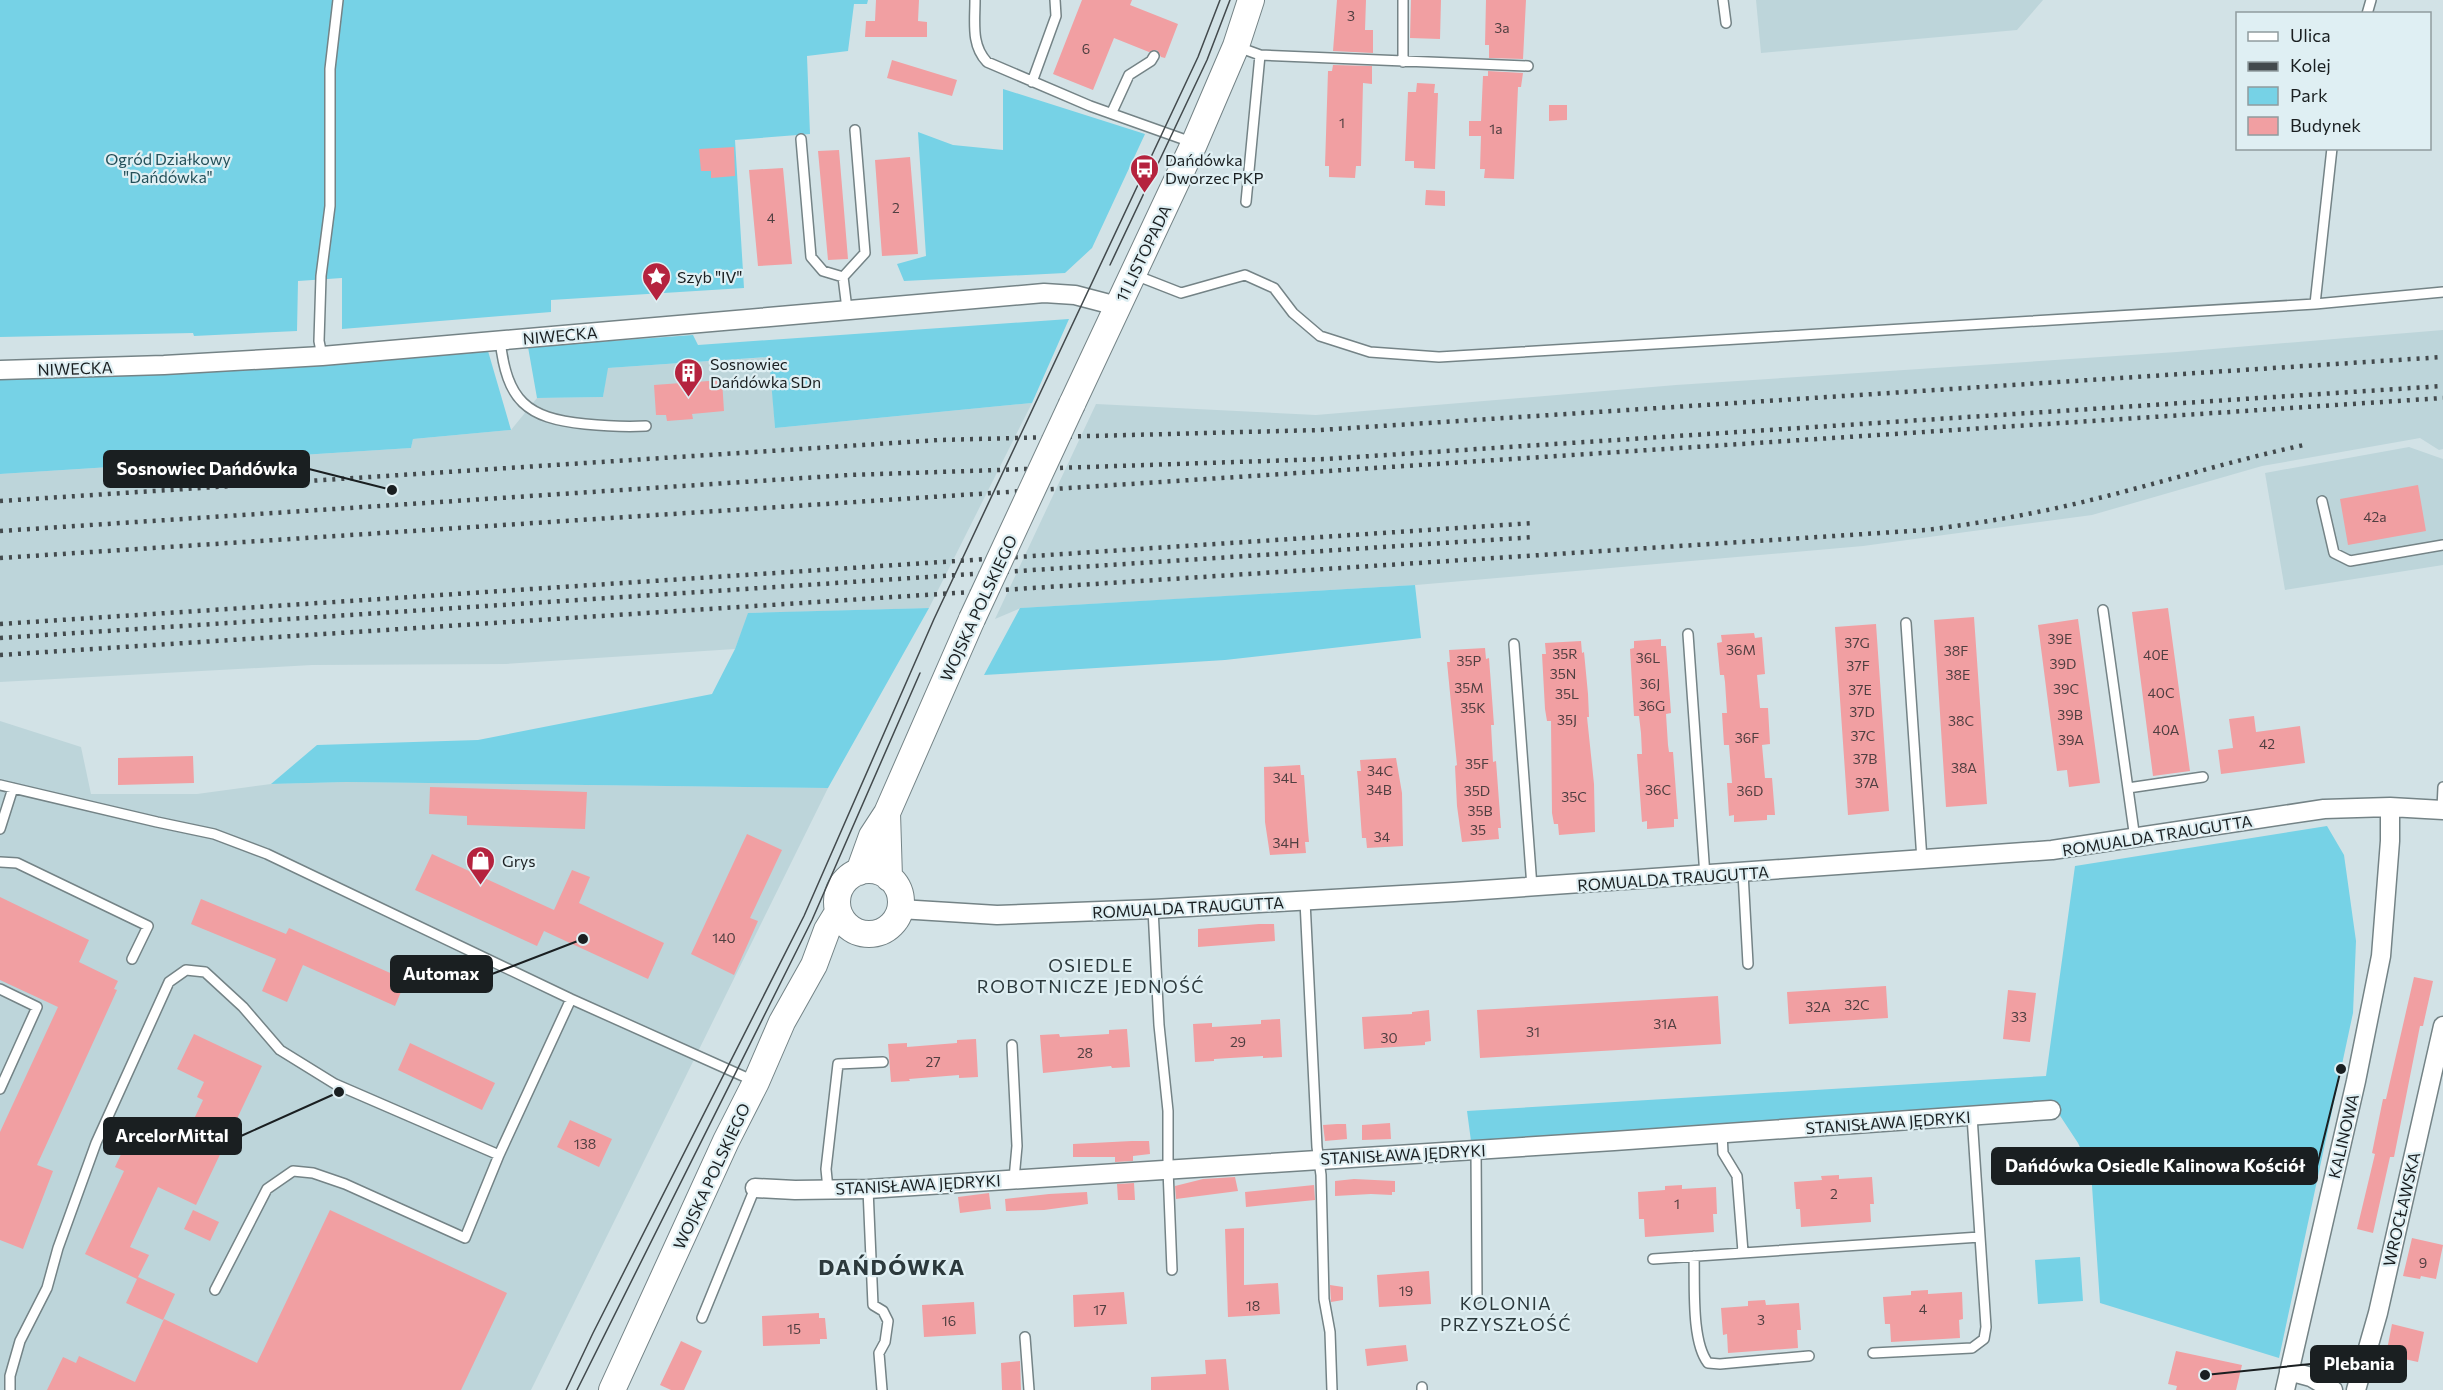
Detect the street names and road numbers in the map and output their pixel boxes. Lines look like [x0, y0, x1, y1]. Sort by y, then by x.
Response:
street label: 11 LISTOPADA [1111, 202, 1175, 304]
street label: NIWECKA [522, 322, 598, 348]
street label: NIWECKA [37, 357, 113, 379]
street label: WOJSKA POLSKIEGO [936, 532, 1020, 684]
street label: ROMUALDA TRAUGUTTA [2061, 811, 2253, 859]
street label: ROMUALDA TRAUGUTTA [1577, 862, 1769, 894]
street label: ROMUALDA TRAUGUTTA [1092, 892, 1284, 922]
street label: KALINOWA [2324, 1092, 2362, 1180]
street label: WOJSKA POLSKIEGO [669, 1100, 753, 1252]
street label: STANISŁAWA JĘDRYKI [1805, 1107, 1971, 1137]
street label: STANISŁAWA JĘDRYKI [1320, 1140, 1486, 1168]
street label: WROCŁAWSKA [2379, 1150, 2423, 1268]
street label: STANISŁAWA JĘDRYKI [835, 1170, 1001, 1198]

